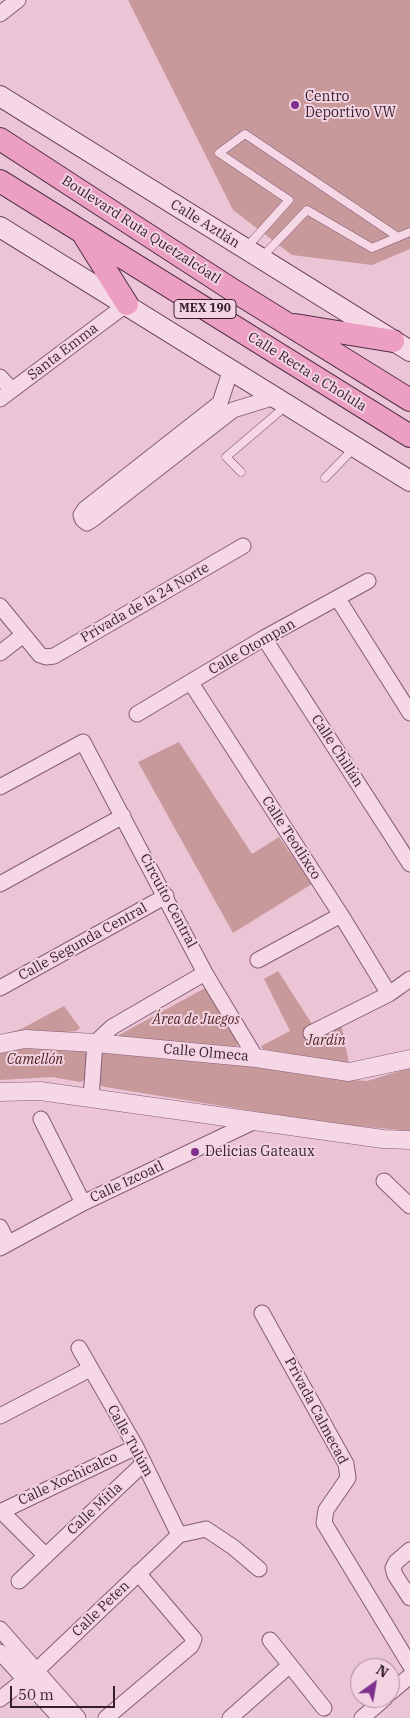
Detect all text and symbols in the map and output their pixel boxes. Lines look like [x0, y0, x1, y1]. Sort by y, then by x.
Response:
place label: Centro Deportivo VW [305, 89, 396, 121]
marker: Centro Deportivo VW [289, 99, 301, 111]
street label: Boulevard Ruta Quetzalcóatl [58, 172, 224, 288]
street label: Calle Aztlán [167, 196, 243, 252]
road number: MEX 190 [174, 300, 236, 318]
street label: Santa Emma [24, 320, 102, 384]
street label: Calle Recta a Cholula [245, 329, 369, 415]
street label: Privada de la 24 Norte [78, 559, 212, 647]
street label: Calle Otompan [206, 615, 298, 679]
street label: Calle Chillán [307, 712, 367, 790]
street label: Calle Teotlixco [258, 793, 324, 883]
street label: Circuito Central [136, 851, 200, 951]
street label: Calle Segunda Central [16, 900, 150, 984]
park label: Área de Juegos [152, 1012, 240, 1028]
park label: Jardín [306, 1033, 346, 1049]
street label: Calle Olmeca [163, 1041, 249, 1065]
park label: Camellón [7, 1052, 63, 1068]
place label: Delicias Gateaux [205, 1144, 315, 1160]
marker: Delicias Gateaux [189, 1146, 201, 1158]
street label: Calle Izcoatl [88, 1158, 166, 1206]
street label: Privada Calmecad [281, 1355, 351, 1467]
street label: Calle Tulúm [103, 1402, 157, 1480]
street label: Calle Xochicalco [16, 1449, 120, 1509]
street label: Calle Mitla [64, 1479, 126, 1539]
street label: Calle Peten [69, 1578, 133, 1640]
north arrow [350, 1658, 400, 1708]
text: N [373, 1661, 392, 1682]
scale bar [12, 1676, 118, 1708]
text: 50 m [18, 1685, 54, 1704]

